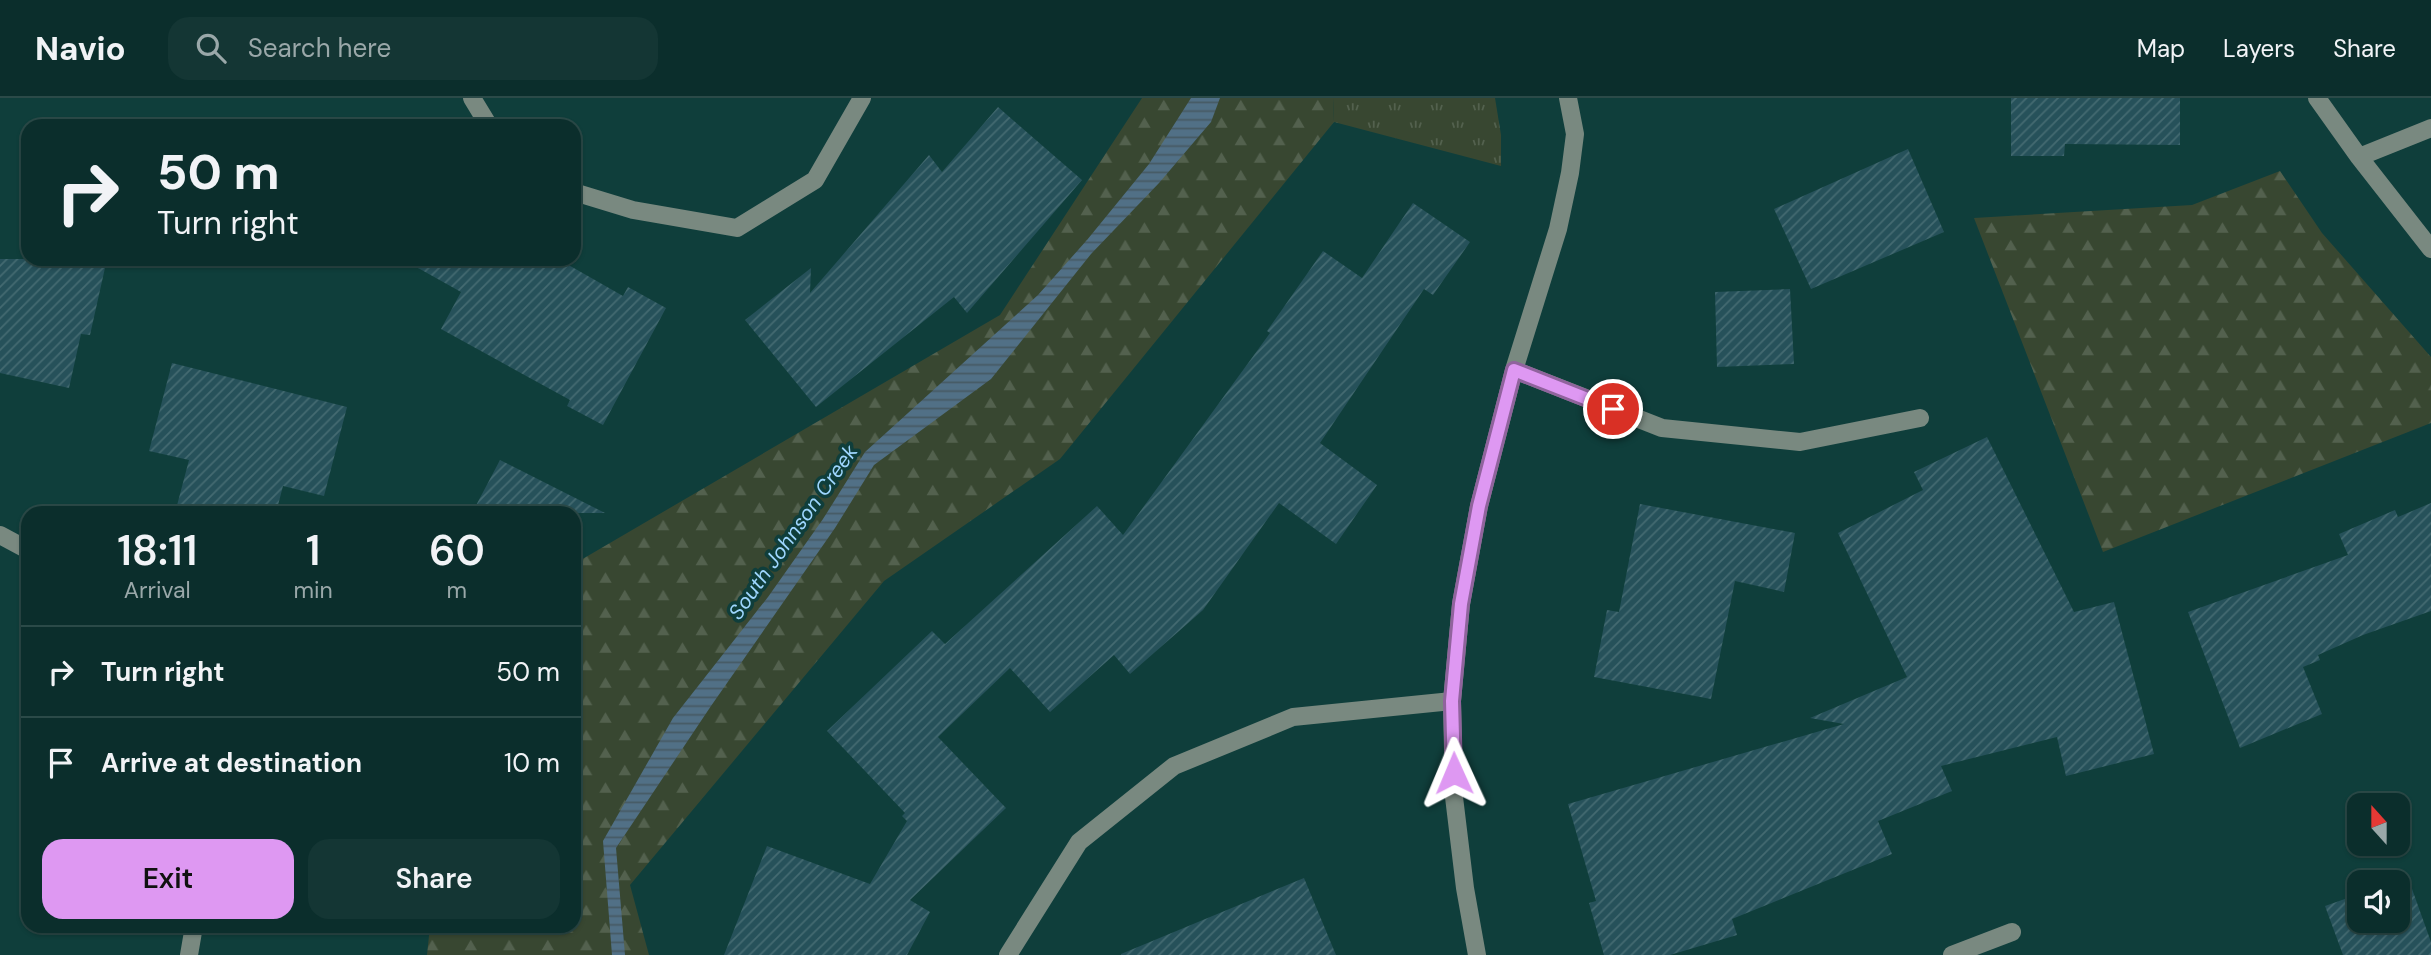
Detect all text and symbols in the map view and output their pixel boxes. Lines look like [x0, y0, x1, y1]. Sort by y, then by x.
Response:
search box [168, 17, 658, 80]
text: Navio [35, 27, 126, 70]
icon: search [192, 29, 230, 67]
text: Search here [248, 31, 391, 65]
text: Map [2137, 33, 2185, 64]
text: Layers [2223, 33, 2295, 64]
text: Share [2333, 33, 2396, 64]
text: 50 m [157, 140, 280, 204]
icon: right [42, 147, 133, 238]
text: Turn right [157, 202, 299, 244]
pin [1583, 379, 1643, 439]
icon: arrive [1594, 390, 1632, 428]
water label: South Johnson Creek [722, 439, 864, 625]
text: 18:11 [117, 523, 197, 578]
text: 1 [306, 523, 320, 578]
text: 60 [429, 523, 485, 578]
text: Arrival [124, 575, 191, 605]
text: min [293, 575, 333, 605]
text: m [447, 575, 467, 605]
icon: right [42, 653, 80, 691]
text: Turn right [101, 655, 225, 689]
text: 50 m [496, 655, 560, 689]
position arrow [1417, 736, 1491, 810]
icon: arrive [42, 744, 80, 782]
text: Arrive at destination [101, 746, 362, 780]
text: 10 m [504, 746, 560, 780]
north arrow [2347, 793, 2410, 856]
map controls [2347, 793, 2410, 933]
button: Exit [42, 839, 294, 919]
button: Share [308, 839, 560, 919]
button: sound [2347, 870, 2410, 933]

